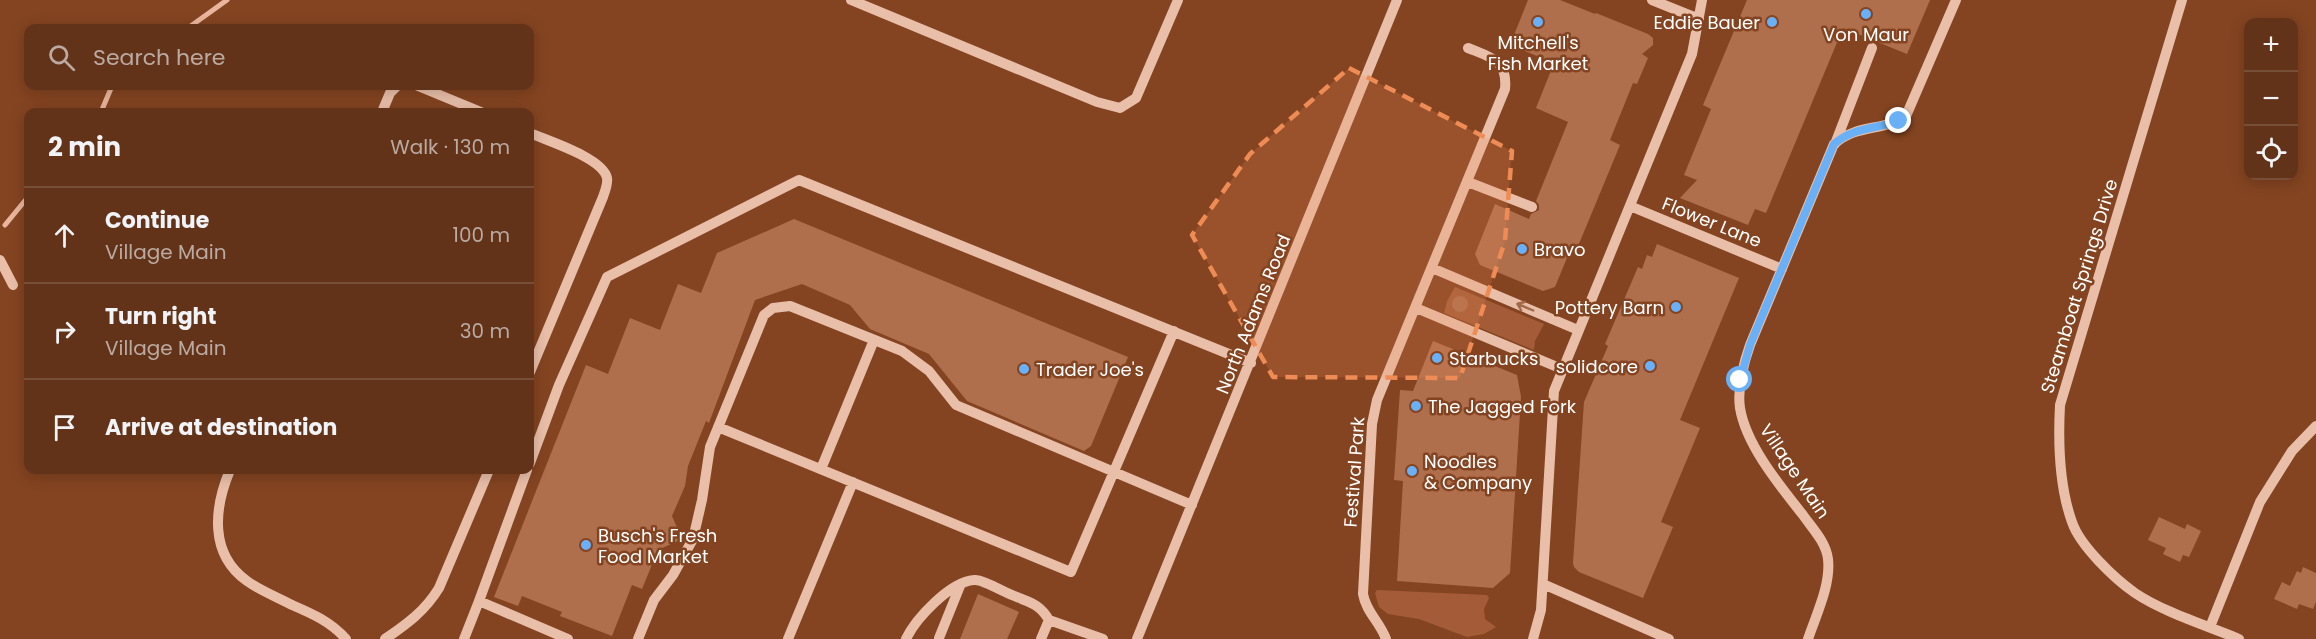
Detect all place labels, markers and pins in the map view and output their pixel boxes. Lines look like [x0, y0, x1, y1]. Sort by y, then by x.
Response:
marker: Von Maur [1859, 7, 1873, 21]
place label: Eddie Bauer [1653, 10, 1760, 35]
marker: Mitchell's Fish Market [1531, 15, 1545, 29]
marker: Eddie Bauer [1765, 15, 1779, 29]
place label: Von Maur [1823, 22, 1909, 47]
place label: Mitchell's Fish Market [1488, 30, 1588, 76]
place label: Bravo [1534, 237, 1586, 262]
marker: Bravo [1515, 242, 1529, 256]
place label: Pottery Barn [1555, 295, 1664, 320]
marker: Pottery Barn [1669, 300, 1683, 314]
place label: Starbucks [1449, 346, 1538, 371]
marker: Starbucks [1430, 351, 1444, 365]
place label: solidcore [1556, 354, 1638, 379]
place label: Trader Joe's [1036, 357, 1144, 382]
marker: solidcore [1643, 359, 1657, 373]
marker: Trader Joe's [1017, 362, 1031, 376]
place label: The Jagged Fork [1428, 394, 1577, 419]
marker: The Jagged Fork [1409, 399, 1423, 413]
place label: Noodles & Company [1424, 449, 1532, 495]
marker: Noodles & Company [1405, 464, 1419, 478]
place label: Busch's Fresh Food Market [598, 523, 717, 569]
marker: Busch's Fresh Food Market [579, 538, 593, 552]

